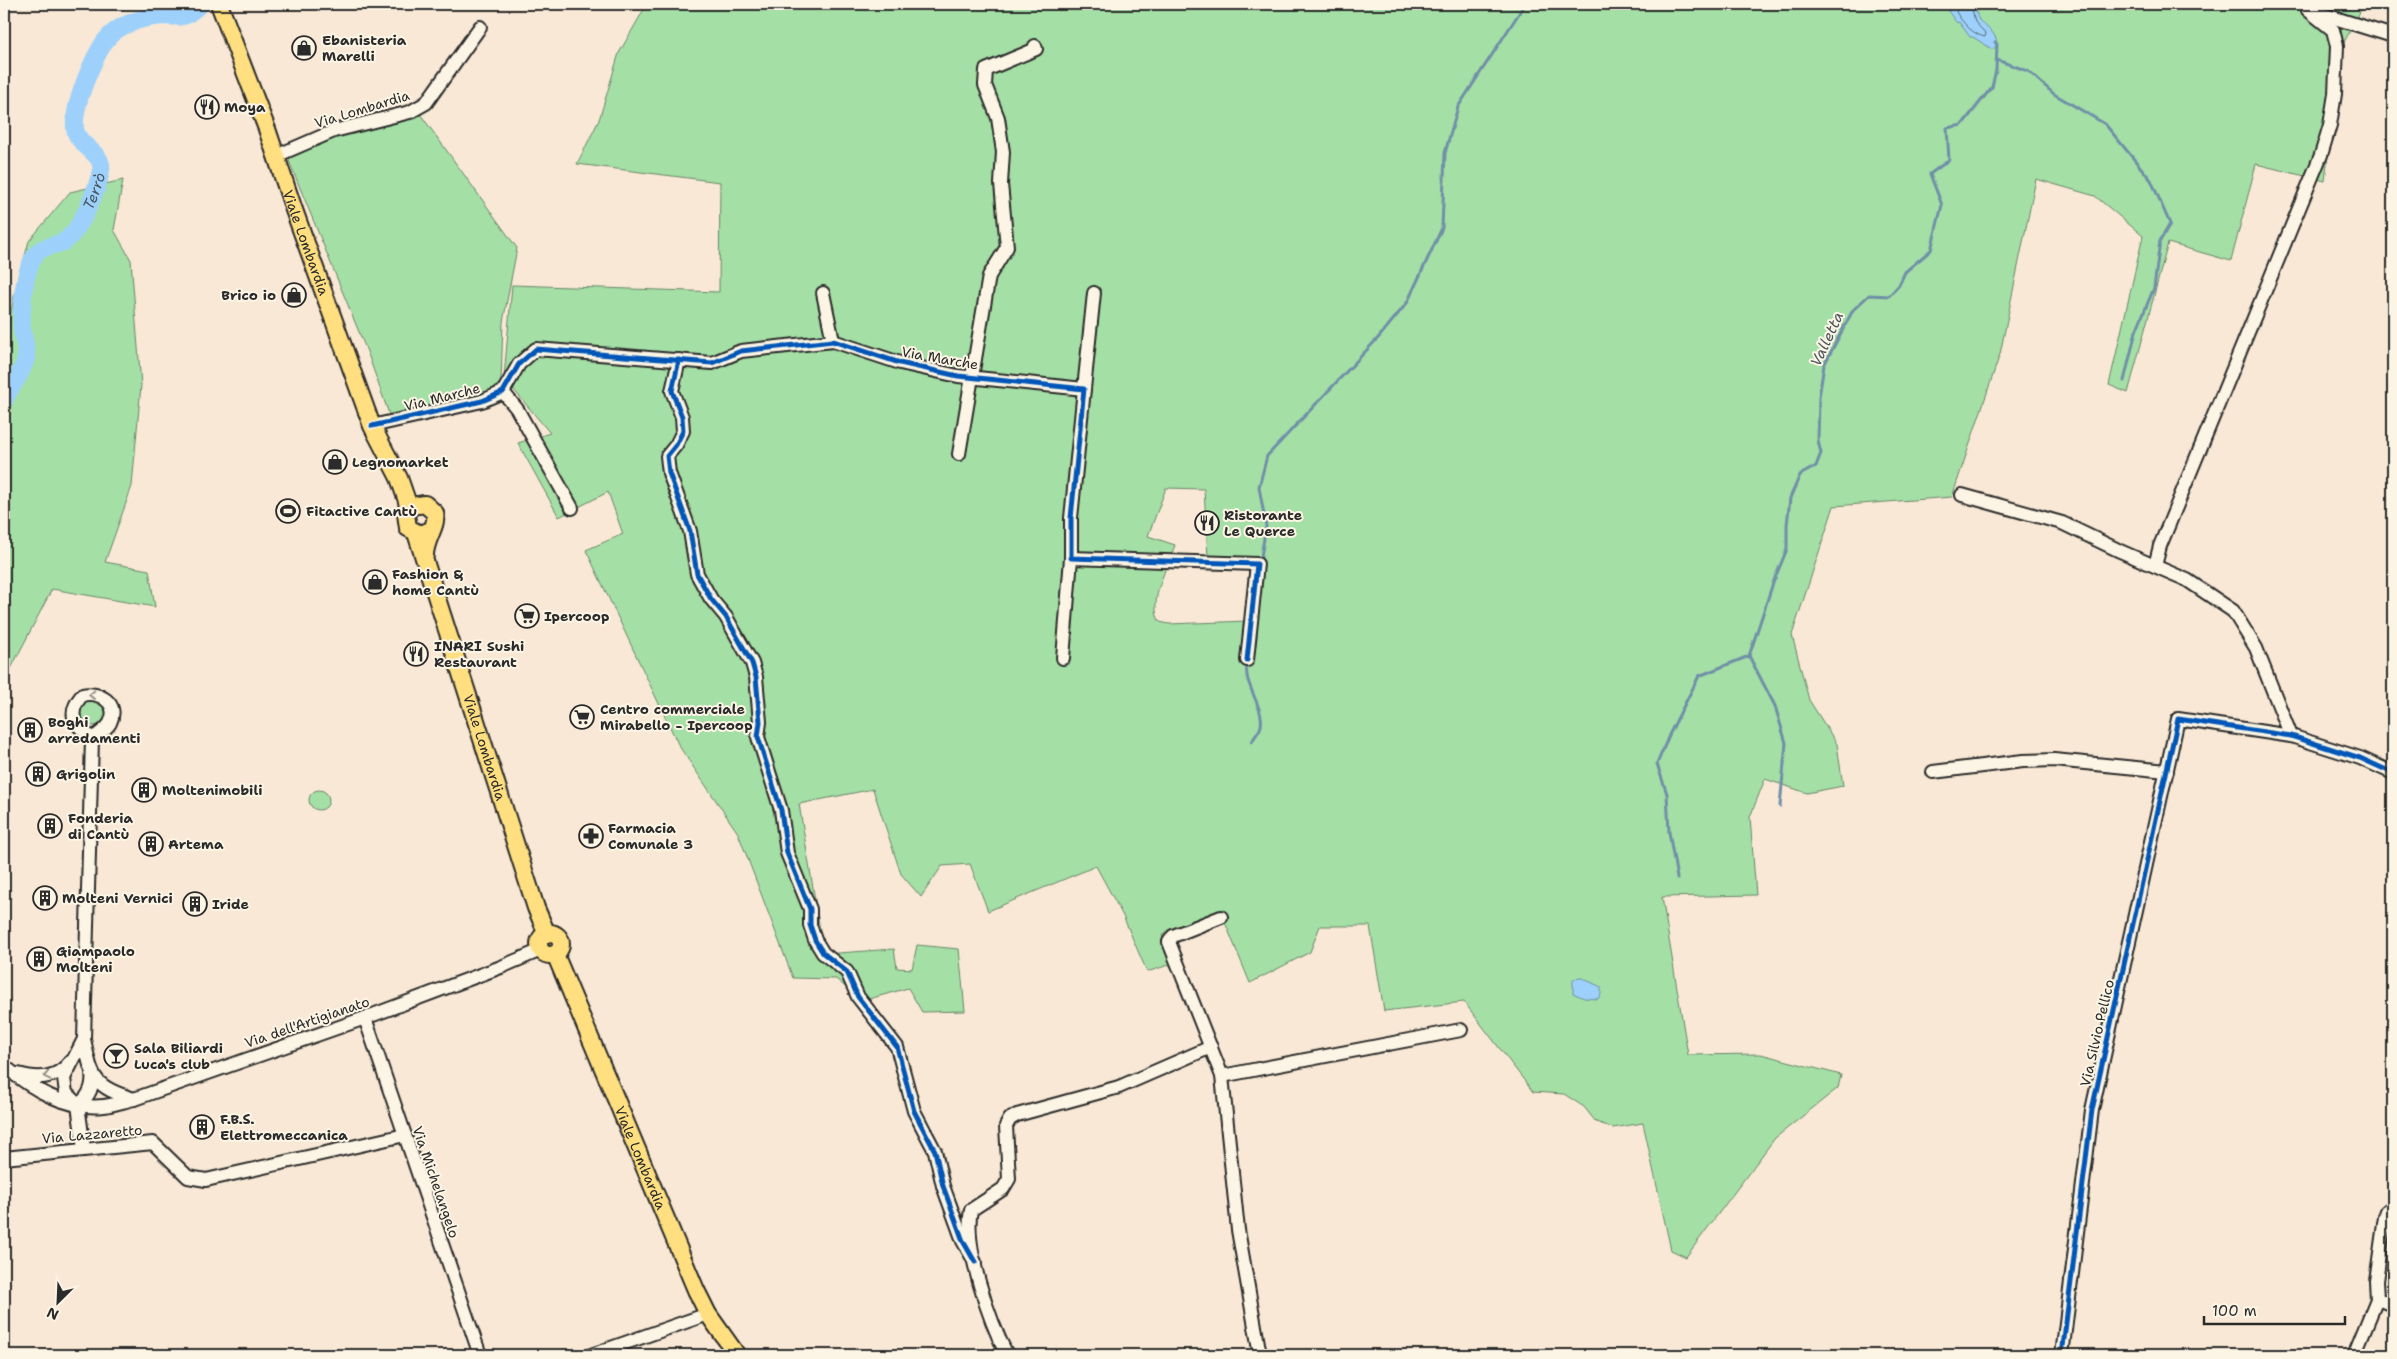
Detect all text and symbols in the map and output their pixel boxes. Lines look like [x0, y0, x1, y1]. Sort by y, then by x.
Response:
place label: Ebanisteria Marelli [322, 31, 407, 65]
shop icon: Ebanisteria Marelli [291, 35, 317, 61]
street label: Via Lombardia [312, 86, 412, 132]
restaurant icon: Moya [194, 94, 220, 120]
place label: Moya [224, 98, 266, 116]
water label: Terrò [78, 170, 110, 213]
street label: Viale Lombardia [279, 188, 333, 298]
shop icon: Brico io [281, 282, 307, 308]
place label: Brico io [221, 286, 276, 304]
water label: Valletta [1806, 308, 1848, 370]
street label: Via Marche [900, 342, 980, 374]
street label: Via Marche [402, 379, 482, 415]
shop icon: Legnomarket [322, 449, 348, 475]
place label: Legnomarket [352, 453, 449, 471]
sports icon: Fitactive Cantù [275, 498, 301, 524]
place label: Fitactive Cantù [306, 502, 417, 520]
place label: Ristorante Le Querce [1224, 506, 1302, 540]
restaurant icon: Ristorante Le Querce [1194, 510, 1220, 536]
place label: Fashion & home Cantù [392, 565, 479, 599]
shop icon: Fashion & home Cantù [362, 569, 388, 595]
supermarket icon: Ipercoop [514, 603, 540, 629]
place label: Ipercoop [544, 607, 609, 625]
place label: INARI Sushi Restaurant [434, 637, 524, 671]
restaurant icon: INARI Sushi Restaurant [403, 641, 429, 667]
one-way arrow [88, 690, 96, 700]
street label: Viale Lombardia [459, 692, 510, 803]
place label: Centro commerciale Mirabello - Ipercoop [600, 700, 753, 734]
supermarket icon: Centro commerciale Mirabello - Ipercoop [569, 704, 595, 730]
place label: Boghi arredamenti [48, 713, 141, 747]
building icon: Boghi arredamenti [17, 717, 43, 743]
building icon: Grigolin [25, 761, 51, 787]
place label: Grigolin [56, 765, 115, 783]
building icon: Moltenimobili [131, 777, 157, 803]
place label: Moltenimobili [162, 781, 262, 799]
place label: Fonderia di Cantù [68, 809, 134, 843]
building icon: Fonderia di Cantù [37, 813, 63, 839]
place label: Farmacia Comunale 3 [608, 819, 693, 853]
pharmacy icon: Farmacia Comunale 3 [578, 823, 604, 849]
building icon: Artema [138, 831, 164, 857]
place label: Artema [168, 835, 224, 853]
building icon: Molteni Vernici [32, 885, 58, 911]
place label: Molteni Vernici [62, 889, 173, 907]
building icon: Iride [182, 891, 208, 917]
place label: Iride [212, 895, 249, 913]
place label: Giampaolo Molteni [56, 942, 135, 976]
building icon: Giampaolo Molteni [26, 946, 52, 972]
street label: Via Silvio Pellico [2076, 978, 2118, 1088]
street label: Via dell'Artigianato [242, 992, 372, 1052]
place label: Sala Biliardi Luca's club [134, 1039, 223, 1073]
bar icon: Sala Biliardi Luca's club [103, 1043, 129, 1069]
one-way arrow [42, 1070, 51, 1081]
street label: Viale Lombardia [611, 1103, 670, 1213]
place label: F.B.S. Elettromeccanica [220, 1110, 348, 1144]
building icon: F.B.S. Elettromeccanica [189, 1114, 215, 1140]
street label: Via Lazzaretto [41, 1121, 143, 1147]
street label: Via Michelangelo [408, 1124, 464, 1240]
north arrow [32, 1276, 82, 1326]
scale bar [2204, 1294, 2346, 1326]
text: 100 m [2212, 1301, 2257, 1321]
text: N [44, 1303, 61, 1324]

